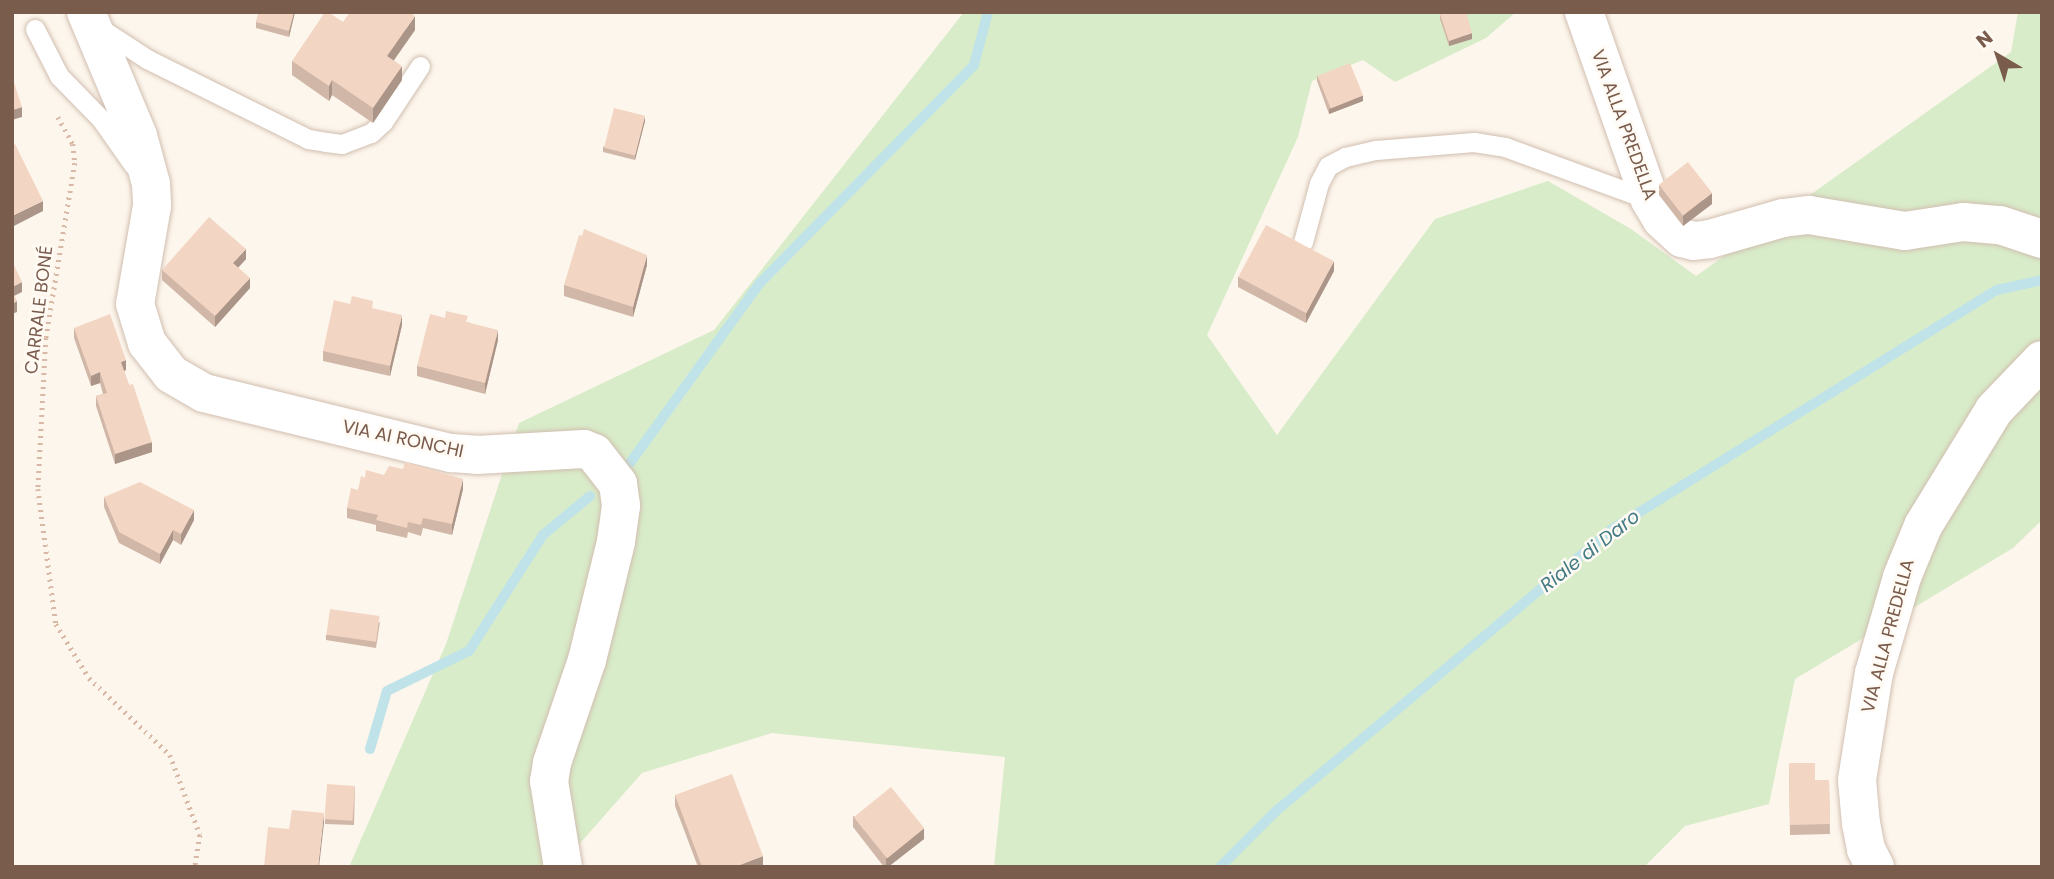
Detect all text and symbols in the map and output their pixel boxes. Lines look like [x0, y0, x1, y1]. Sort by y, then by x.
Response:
north arrow [1963, 21, 2033, 91]
text: N [1970, 24, 1999, 54]
street label: VIA ALLA PREDELLA [1587, 47, 1661, 203]
street label: CARRALE BONÉ [20, 245, 58, 375]
street label: VIA AI RONCHI [340, 416, 466, 462]
water label: Riale di Daro [1536, 505, 1644, 597]
street label: VIA ALLA PREDELLA [1857, 557, 1919, 715]

